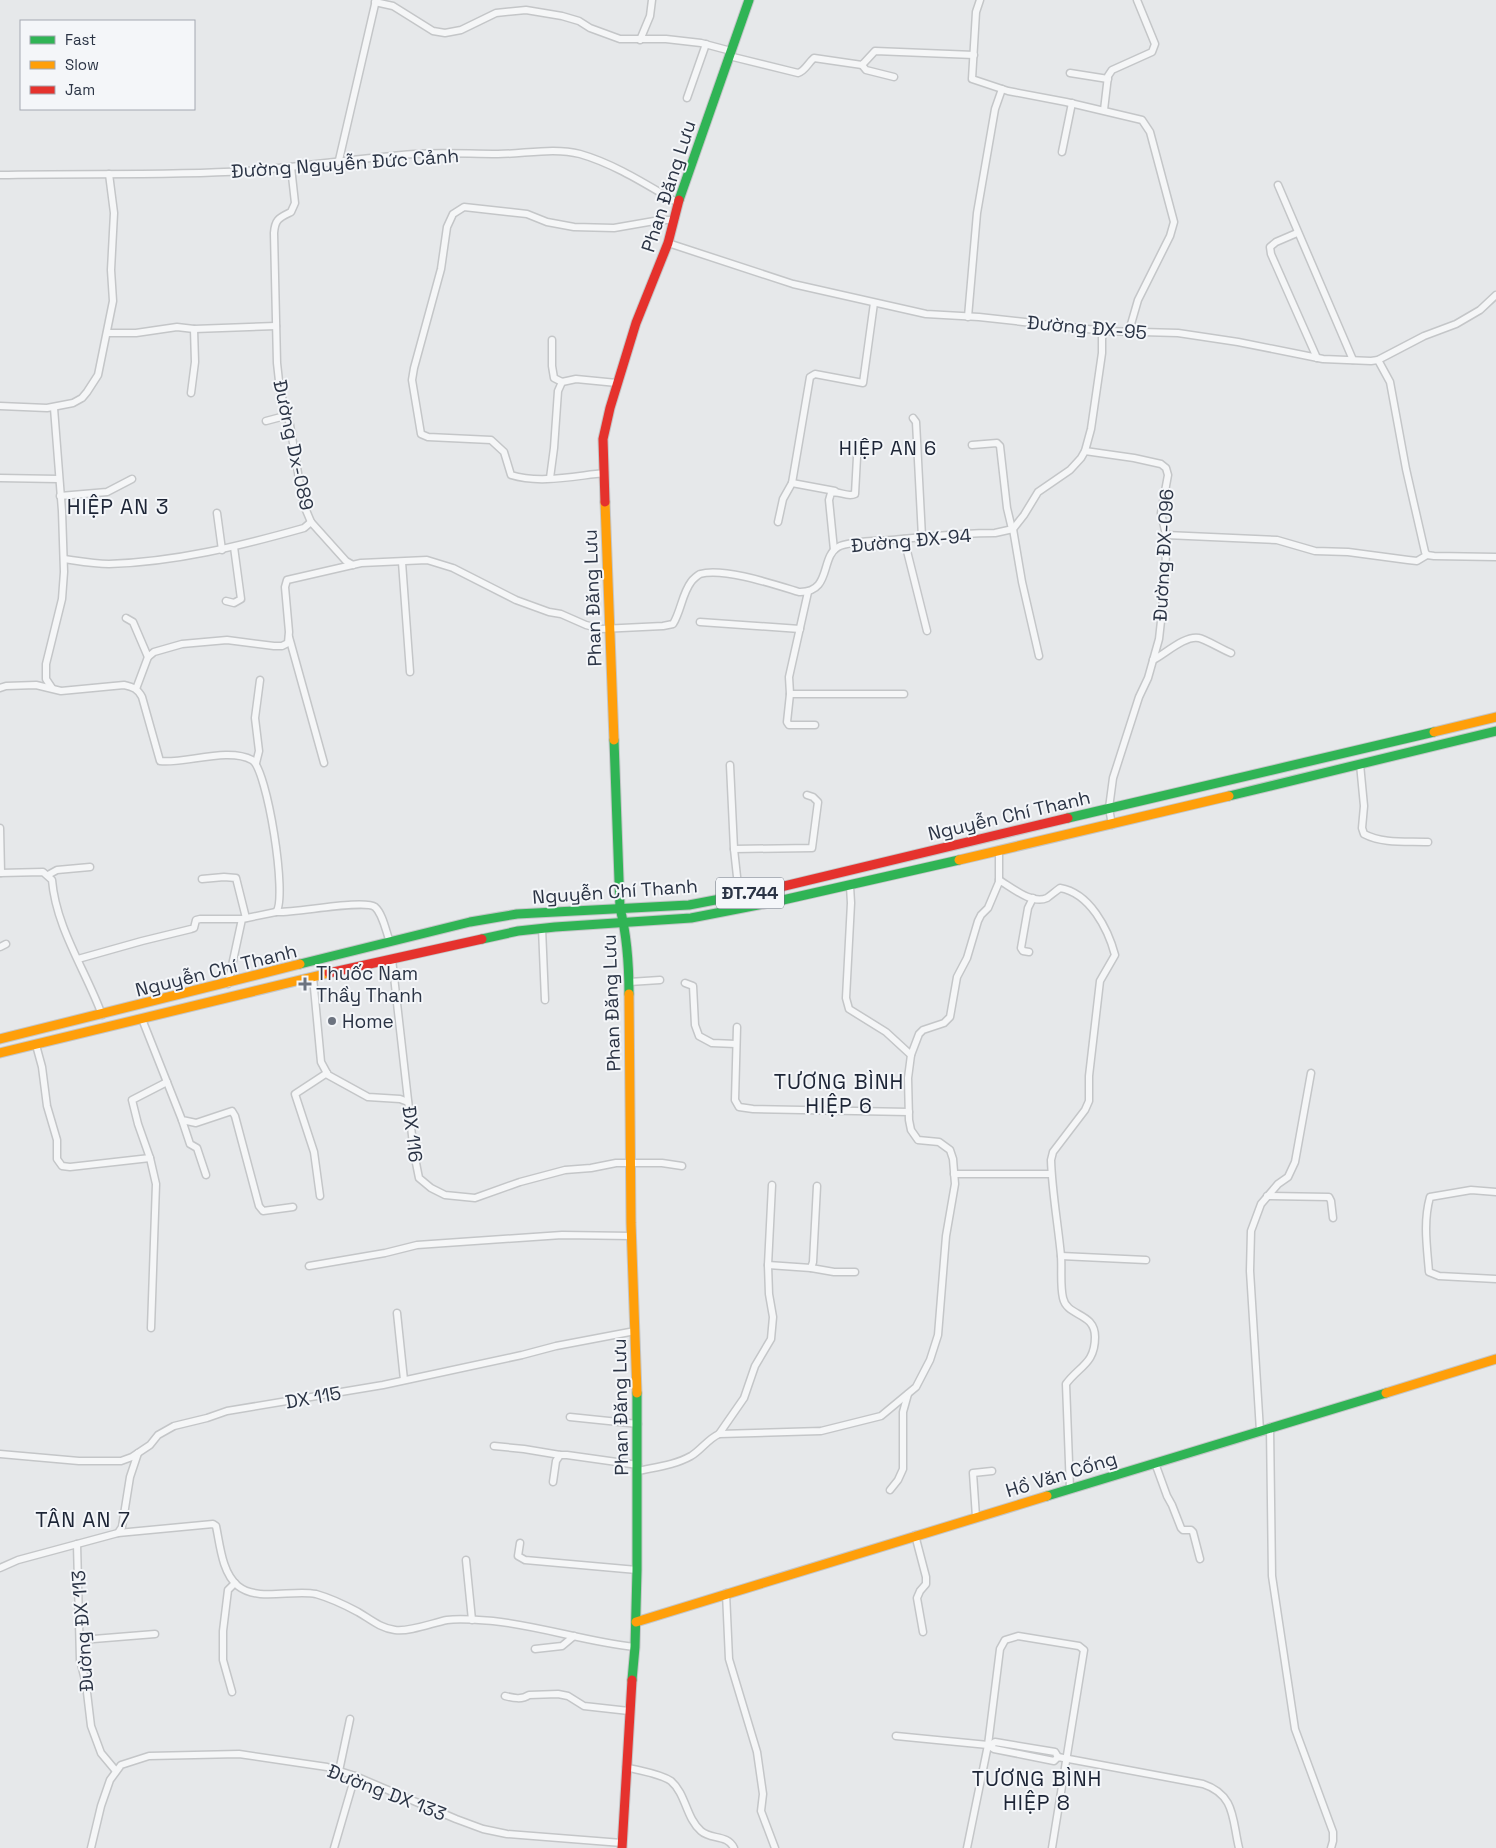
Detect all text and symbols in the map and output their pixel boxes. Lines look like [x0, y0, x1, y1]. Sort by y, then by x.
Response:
legend [20, 20, 195, 110]
text: Fast [65, 30, 96, 49]
text: Slow [65, 55, 99, 74]
text: Jam [65, 80, 95, 99]
street label: Phan Đăng Lưu [635, 117, 702, 255]
street label: Đường Nguyễn Đức Cảnh [230, 143, 460, 184]
street label: Đường ĐX-95 [1026, 310, 1148, 345]
street label: Đường Dx-089 [267, 378, 320, 513]
district label: HIỆP AN 6 [839, 435, 937, 461]
street label: Đường ĐX-096 [1148, 488, 1179, 622]
district label: HIỆP AN 3 [67, 493, 169, 520]
street label: Đường ĐX-94 [850, 523, 972, 558]
street label: Phan Đăng Lưu [578, 529, 607, 667]
street label: Nguyễn Chí Thanh [926, 785, 1093, 846]
street label: Nguyễn Chí Thanh [531, 873, 699, 910]
road number: ĐT.744 [716, 878, 784, 908]
street label: Phan Đăng Lưu [597, 934, 626, 1072]
street label: Nguyễn Chí Thanh [133, 938, 300, 1003]
place label: Thuốc Nam Thầy Thanh [316, 961, 423, 1008]
marker: Thuốc Nam Thầy Thanh [298, 977, 312, 991]
place label: Home [342, 1009, 394, 1034]
marker: Home [326, 1015, 338, 1027]
district label: TƯƠNG BÌNH HIỆP 6 [774, 1068, 904, 1119]
street label: ĐX 116 [397, 1104, 428, 1164]
street label: Phan Đăng Lưu [607, 1338, 634, 1476]
street label: DX 115 [283, 1380, 343, 1415]
street label: Hồ Văn Cống [1002, 1446, 1120, 1503]
district label: TÂN AN 7 [35, 1506, 131, 1533]
street label: Đường ĐX 113 [66, 1569, 99, 1693]
street label: Đường DX 133 [324, 1758, 450, 1827]
district label: TƯƠNG BÌNH HIỆP 8 [972, 1765, 1102, 1816]

